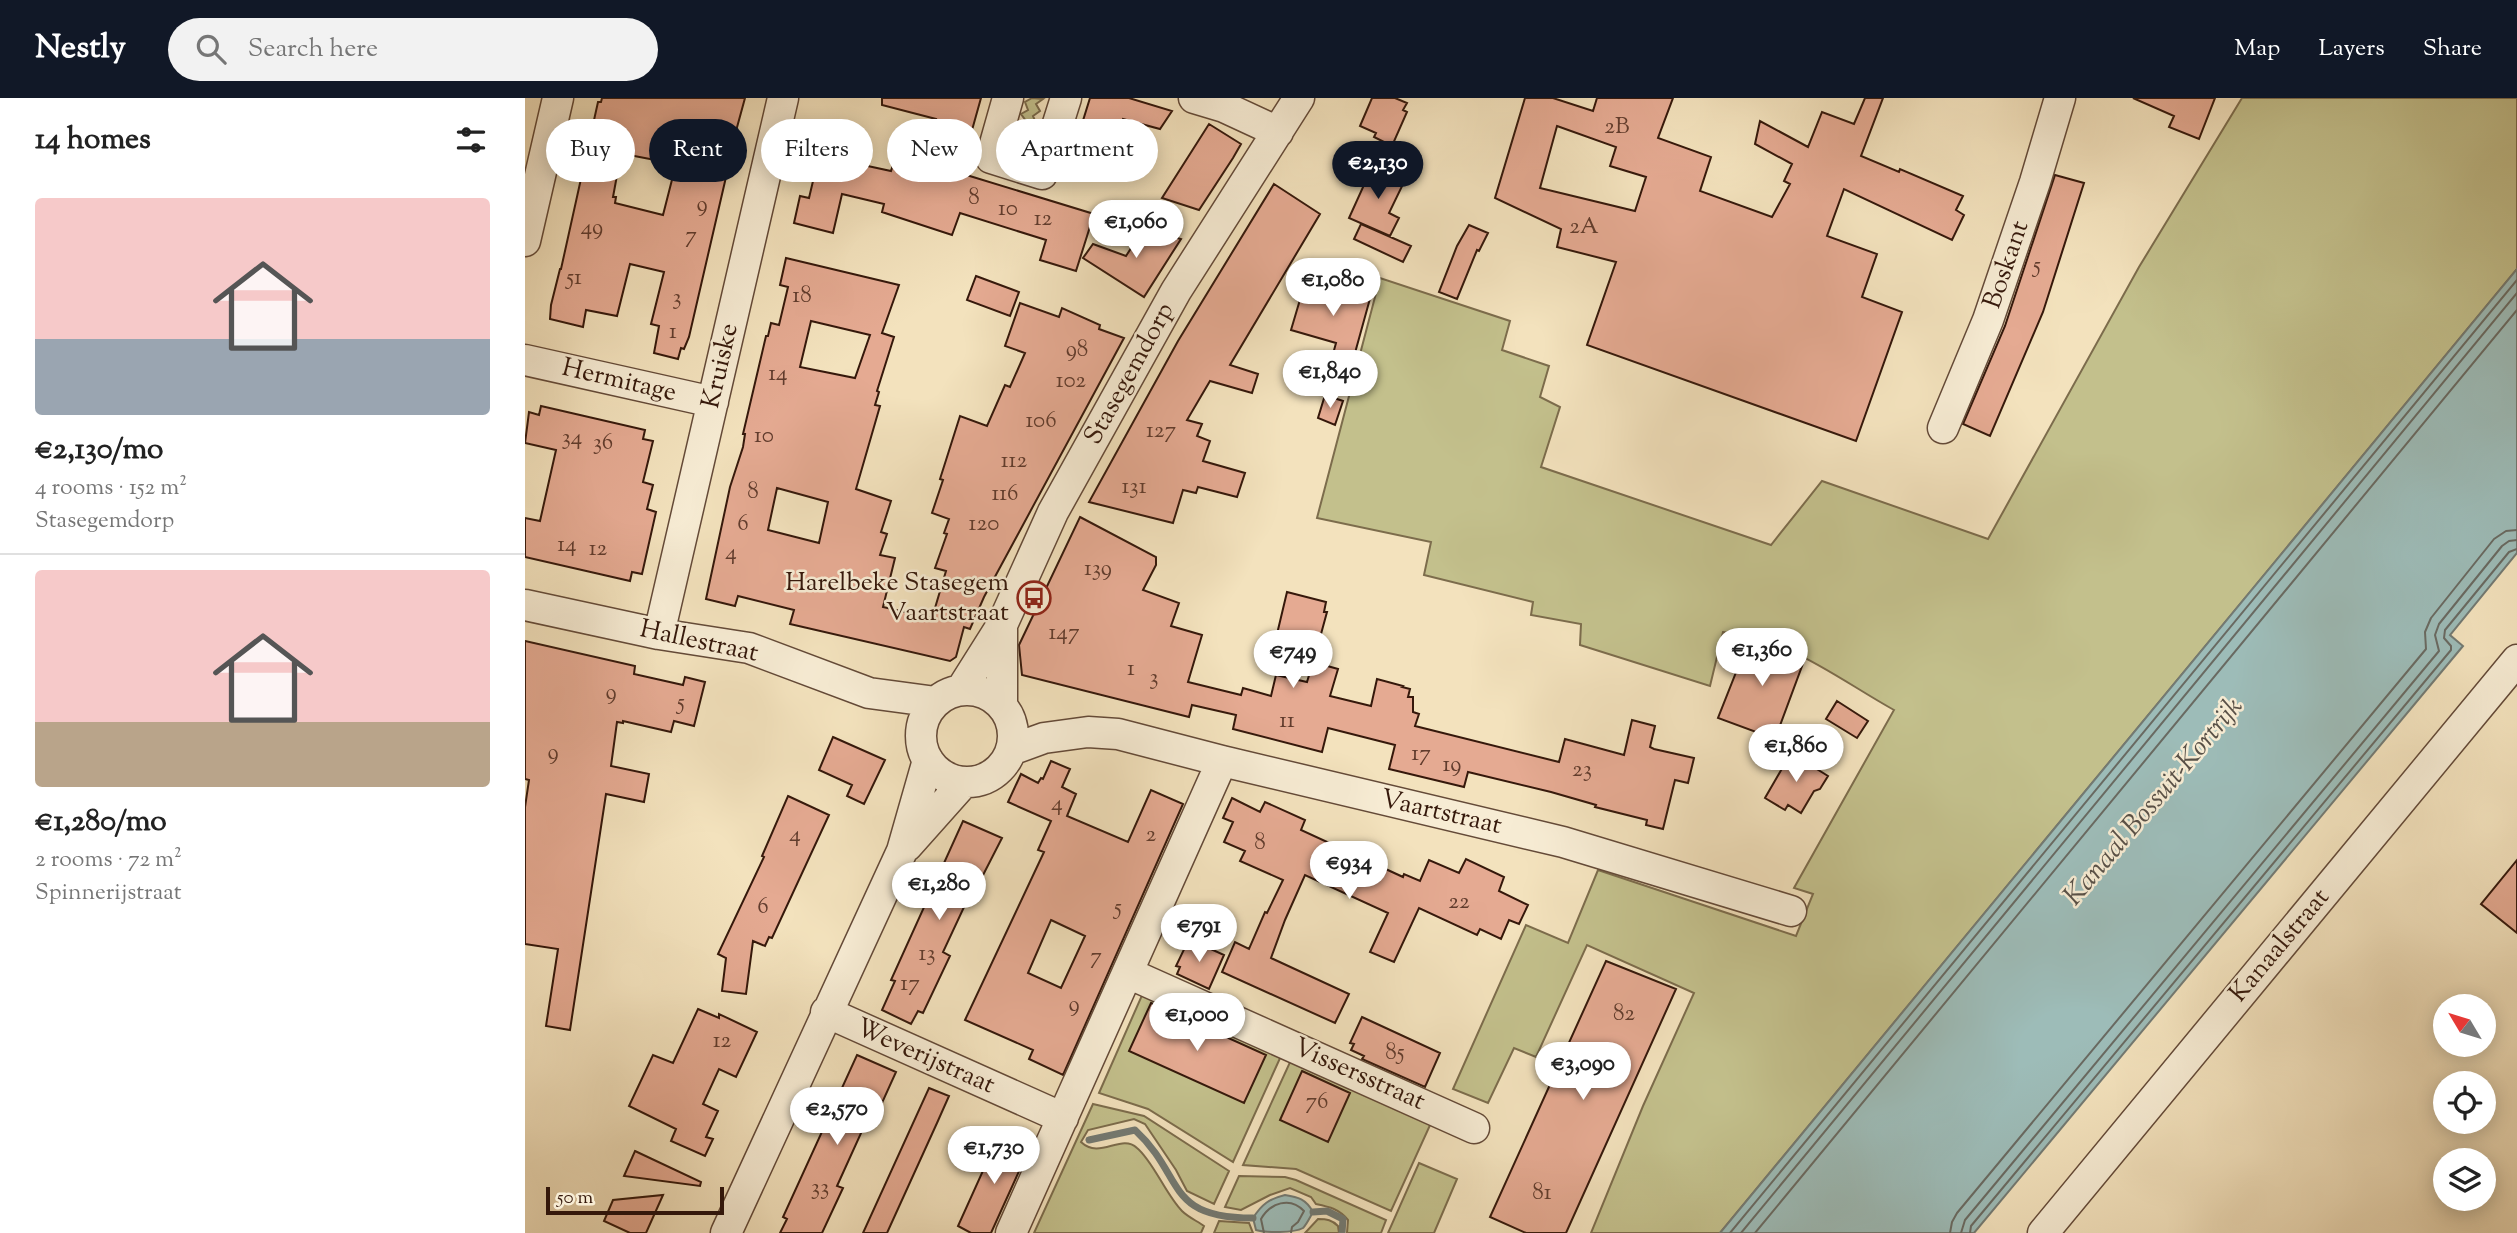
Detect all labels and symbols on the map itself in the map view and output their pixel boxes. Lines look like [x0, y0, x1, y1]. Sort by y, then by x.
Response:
house number: 2B [1604, 111, 1630, 144]
pin: €2,130 [1321, 141, 1435, 201]
house number: 8 [968, 182, 980, 215]
house number: 9 [696, 189, 708, 222]
house number: 10 [998, 193, 1018, 226]
pin: €1,060 [1079, 200, 1193, 260]
house number: 12 [1034, 203, 1053, 236]
house number: 2A [1569, 211, 1599, 244]
house number: 49 [581, 212, 603, 245]
street label: Boskant [1975, 216, 2039, 314]
house number: 7 [685, 220, 697, 253]
house number: 5 [2031, 250, 2041, 283]
pin: €1,080 [1276, 258, 1390, 318]
house number: 51 [564, 262, 582, 295]
house number: 18 [792, 280, 812, 313]
house number: 3 [672, 282, 682, 315]
street label: Stasegemdorp [1076, 296, 1184, 452]
house number: 1 [669, 316, 677, 349]
street label: Kruiske [693, 320, 749, 412]
house number: 98 [1066, 334, 1088, 367]
street label: Hermitage [558, 350, 680, 412]
pin: €1,840 [1273, 350, 1387, 410]
house number: 14 [768, 358, 788, 391]
house number: 102 [1056, 365, 1086, 398]
house number: 106 [1025, 405, 1057, 438]
house number: 127 [1146, 415, 1177, 448]
house number: 10 [754, 420, 774, 453]
house number: 34 [562, 422, 582, 455]
house number: 36 [593, 427, 613, 460]
house number: 112 [1001, 445, 1027, 478]
house number: 131 [1122, 471, 1147, 504]
house number: 8 [747, 476, 759, 509]
house number: 116 [991, 478, 1019, 511]
house number: 6 [737, 508, 749, 541]
house number: 120 [969, 508, 999, 541]
house number: 14 [557, 529, 577, 562]
house number: 12 [589, 533, 608, 566]
house number: 4 [725, 537, 737, 570]
house number: 139 [1084, 553, 1112, 586]
place label: Harelbeke Stasegem Vaartstraat [785, 565, 1009, 632]
bus stop icon: Harelbeke Stasegem Vaartstraat [1015, 579, 1053, 617]
street label: Hallestraat [636, 611, 762, 673]
house number: 147 [1049, 617, 1080, 650]
pin: €1,360 [1705, 628, 1819, 688]
pin: €749 [1252, 630, 1334, 690]
house number: 1 [1127, 653, 1135, 686]
house number: 3 [1149, 662, 1159, 695]
house number: 9 [605, 677, 617, 710]
house number: 5 [675, 687, 685, 720]
water label: Kanaal Bossuit-Kortrijk [2055, 689, 2254, 915]
house number: 11 [1279, 705, 1295, 738]
pin: €1,860 [1739, 724, 1853, 784]
house number: 9 [547, 737, 559, 770]
house number: 17 [1411, 738, 1431, 771]
house number: 19 [1443, 749, 1461, 782]
house number: 23 [1572, 754, 1592, 787]
street label: Vaartstraat [1377, 781, 1505, 845]
house number: 4 [1051, 788, 1063, 821]
house number: 4 [789, 819, 801, 852]
house number: 2 [1146, 819, 1157, 852]
house number: 8 [1254, 827, 1266, 860]
pin: €934 [1308, 842, 1390, 901]
pin: €1,280 [882, 862, 996, 922]
street label: Kanaalstraat [2221, 881, 2339, 1011]
house number: 22 [1448, 886, 1470, 919]
house number: 6 [757, 891, 769, 924]
house number: 5 [1112, 892, 1122, 925]
pin: €791 [1158, 904, 1240, 964]
house number: 13 [918, 938, 936, 971]
house number: 7 [1090, 941, 1102, 974]
house number: 17 [900, 968, 920, 1001]
house number: 9 [1068, 989, 1080, 1022]
pin: €1,000 [1140, 993, 1254, 1053]
north arrow [2433, 994, 2495, 1057]
house number: 82 [1613, 998, 1635, 1031]
street label: Weverijstraat [850, 1010, 1001, 1104]
house number: 12 [713, 1025, 732, 1058]
street label: Vissersstraat [1287, 1029, 1431, 1121]
house number: 85 [1385, 1037, 1405, 1070]
pin: €3,090 [1526, 1042, 1640, 1102]
house number: 76 [1306, 1086, 1328, 1119]
pin: €2,570 [780, 1088, 894, 1147]
pin: €1,730 [937, 1126, 1051, 1186]
house number: 33 [811, 1172, 829, 1205]
house number: 81 [1532, 1177, 1552, 1210]
scale bar [546, 1184, 725, 1216]

